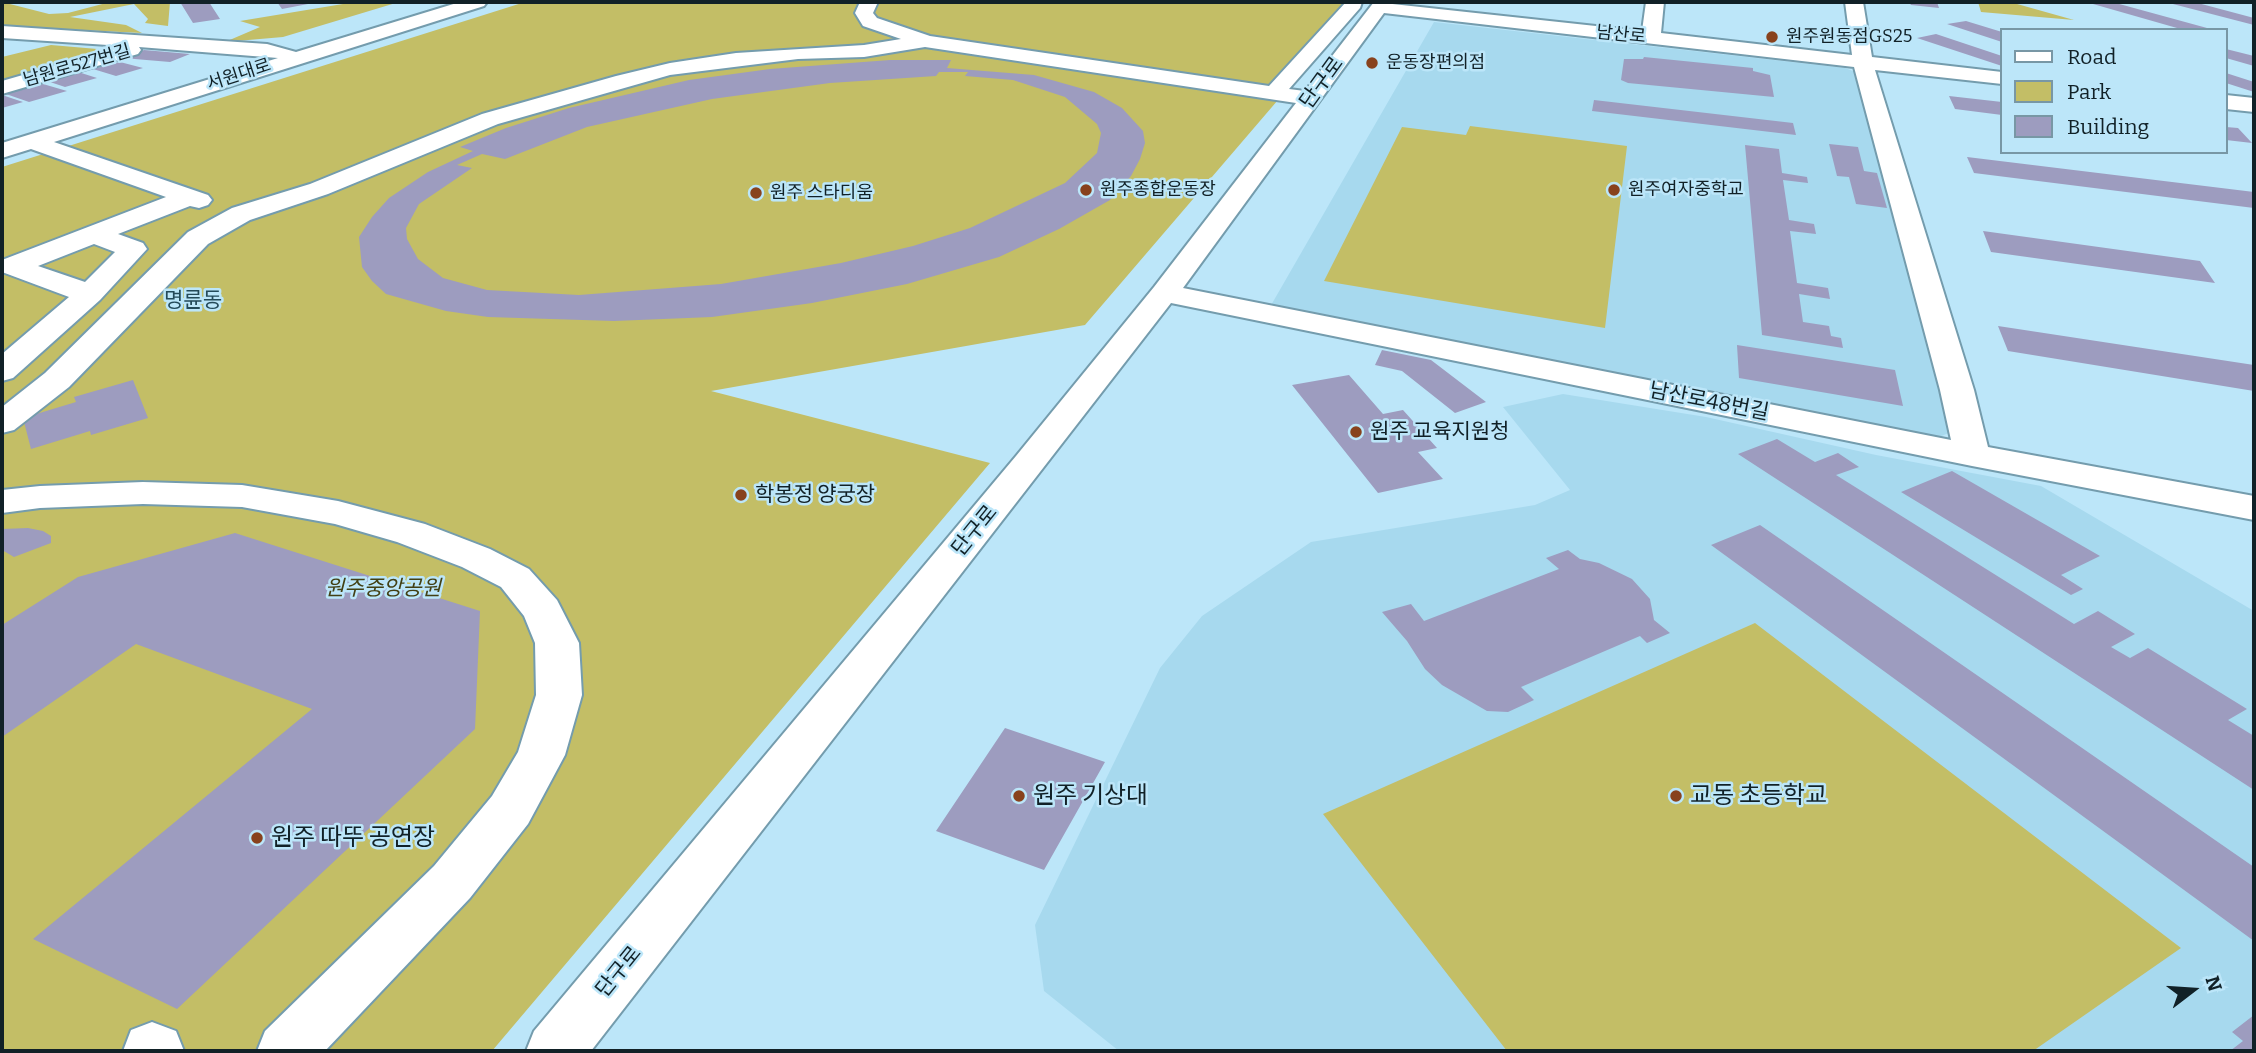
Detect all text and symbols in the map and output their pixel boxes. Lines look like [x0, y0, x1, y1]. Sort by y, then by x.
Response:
street label: 남산로 [1595, 22, 1647, 48]
place label: 원주원동점GS25 [1786, 26, 1912, 48]
legend [2000, 28, 2228, 154]
marker: 원주원동점GS25 [1764, 29, 1780, 45]
street label: 남원로527번길 [21, 40, 133, 92]
text: Road [2067, 44, 2116, 70]
street label: 단구로 [1295, 52, 1349, 114]
place label: 운동장편의점 [1386, 52, 1485, 74]
street label: 서원대로 [204, 54, 274, 96]
marker: 운동장편의점 [1364, 55, 1380, 71]
text: Park [2067, 79, 2111, 105]
text: Building [2067, 114, 2149, 140]
place label: 원주종합운동장 [1100, 179, 1216, 201]
place label: 원주여자중학교 [1628, 179, 1744, 201]
place label: 원주 스타디움 [770, 182, 873, 204]
marker: 원주종합운동장 [1078, 182, 1094, 198]
marker: 원주여자중학교 [1606, 182, 1622, 198]
marker: 원주 스타디움 [748, 185, 764, 201]
district label: 명륜동 [164, 288, 222, 314]
street label: 남산로48번길 [1647, 378, 1771, 426]
place label: 원주 교육지원청 [1370, 419, 1509, 445]
marker: 원주 교육지원청 [1348, 424, 1364, 440]
place label: 학봉정 양궁장 [755, 482, 875, 508]
marker: 학봉정 양궁장 [733, 487, 749, 503]
street label: 단구로 [947, 501, 1003, 561]
park label: 원주중앙공원 [325, 576, 441, 602]
place label: 원주 기상대 [1033, 782, 1148, 810]
place label: 교동 초등학교 [1690, 782, 1827, 810]
marker: 원주 기상대 [1011, 788, 1027, 804]
marker: 교동 초등학교 [1668, 788, 1684, 804]
place label: 원주 따뚜 공연장 [271, 824, 435, 852]
marker: 원주 따뚜 공연장 [249, 830, 265, 846]
street label: 단구로 [591, 942, 647, 1002]
north arrow [2158, 955, 2228, 1025]
text: N [2200, 973, 2227, 994]

